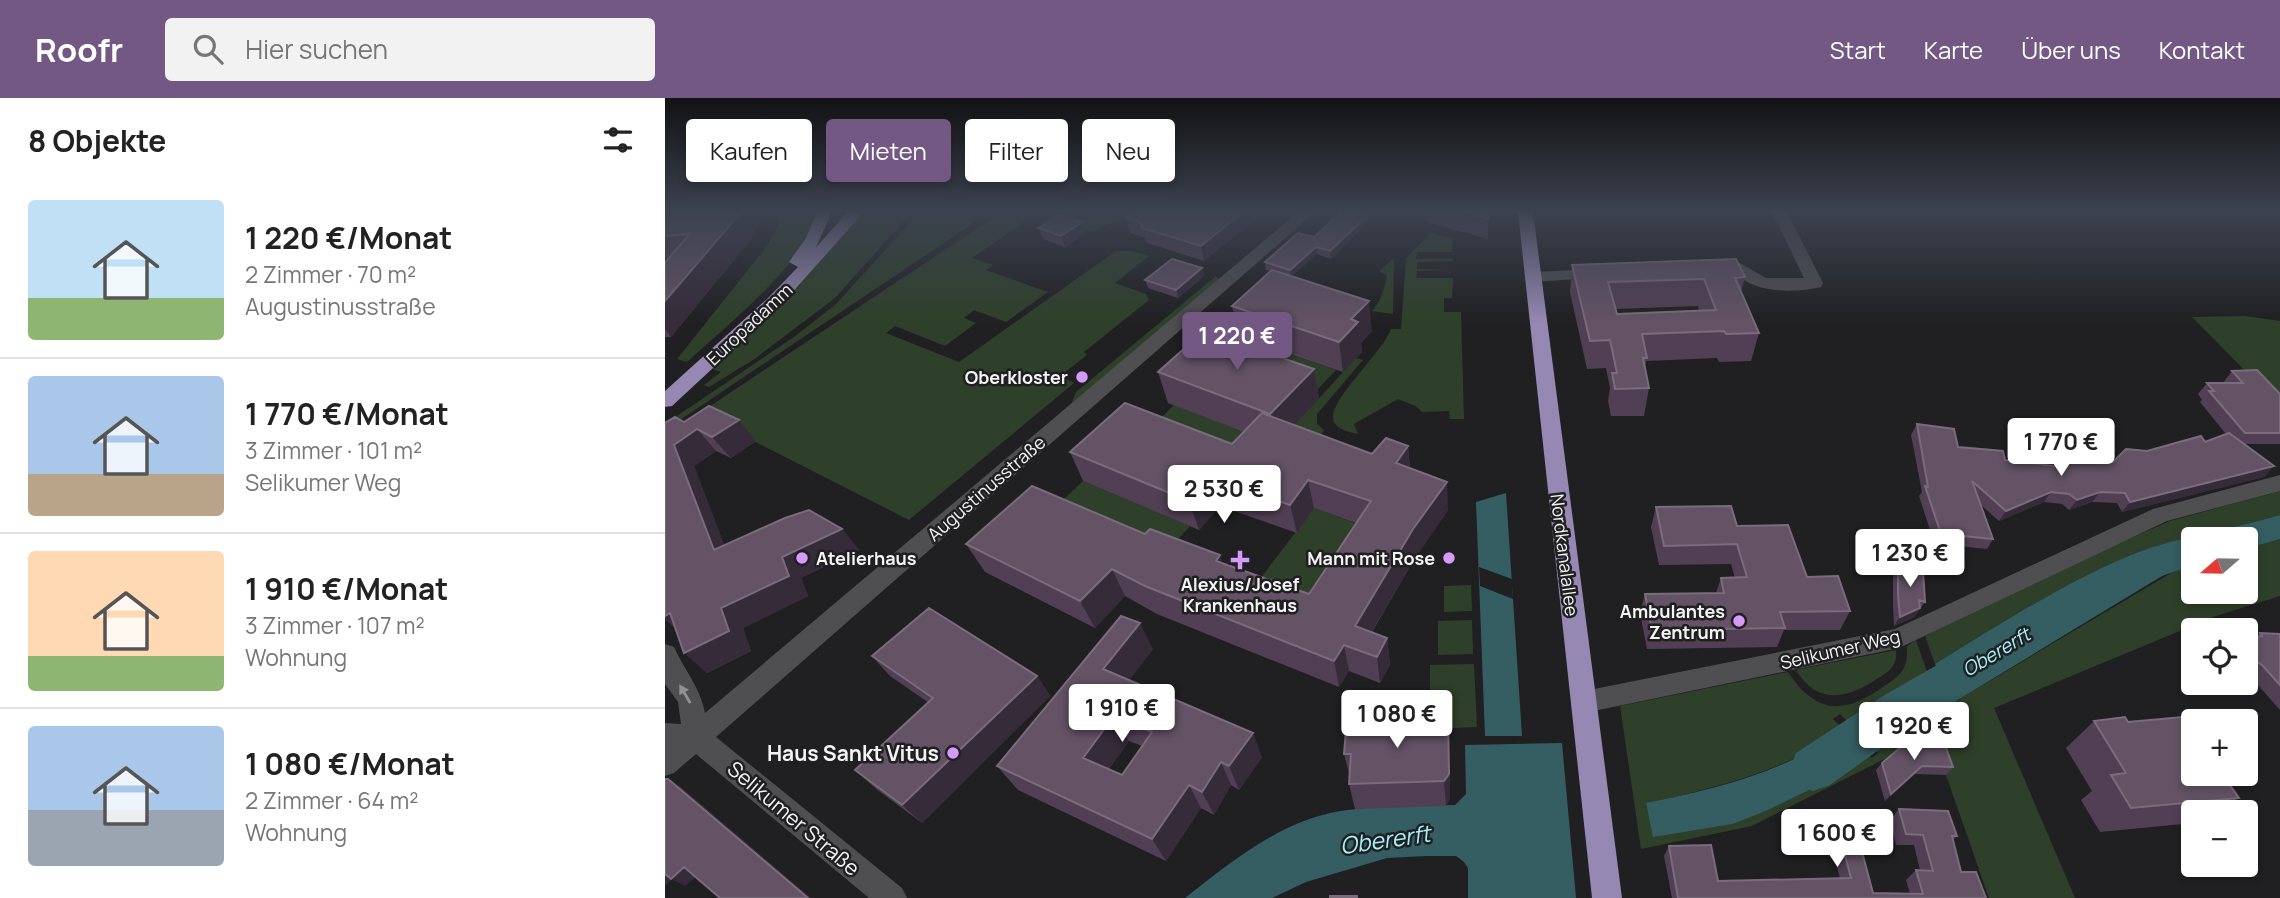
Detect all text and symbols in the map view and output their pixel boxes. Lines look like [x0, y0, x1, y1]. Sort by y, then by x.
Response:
search box [165, 18, 655, 81]
text: Roofr [35, 27, 123, 72]
icon: search [189, 30, 227, 68]
text: Hier suchen [245, 31, 388, 67]
text: Start [1830, 33, 1886, 66]
text: Karte [1924, 33, 1983, 66]
text: Über uns [2021, 33, 2121, 66]
text: Kontakt [2159, 33, 2245, 66]
chip: Kaufen [686, 119, 812, 182]
chip: Mieten [826, 119, 951, 182]
chip: Filter [965, 119, 1068, 182]
chip: Neu [1082, 119, 1175, 182]
text: 8 Objekte [28, 120, 166, 161]
icon: filters [599, 121, 637, 159]
text: 1 220 €/Monat [245, 217, 452, 258]
icon: home [84, 228, 168, 312]
text: 2 Zimmer · 70 m² [245, 258, 416, 290]
street label: Europadamm [701, 278, 797, 370]
text: Augustinusstraße [245, 290, 436, 322]
pin: 1 220 € [1172, 313, 1302, 372]
text: 1 220 € [1198, 319, 1276, 351]
place label: Oberkloster [965, 365, 1068, 389]
marker: Oberkloster [1074, 369, 1090, 385]
text: 1 770 €/Monat [245, 393, 449, 434]
icon: home [84, 404, 168, 488]
pin: 1 770 € [1996, 418, 2126, 478]
text: 1 770 € [2024, 425, 2098, 457]
street label: Augustinusstraße [922, 430, 1050, 546]
text: 3 Zimmer · 101 m² [245, 434, 422, 466]
text: Selikumer Weg [245, 466, 401, 498]
pin: 2 530 € [1159, 466, 1289, 525]
text: 2 530 € [1184, 472, 1264, 504]
street label: Nordkanalallee [1546, 492, 1584, 618]
north arrow [2181, 527, 2257, 604]
map controls [2181, 527, 2258, 877]
pin: 1 230 € [1845, 530, 1975, 589]
text: 1 230 € [1871, 536, 1949, 568]
place label: Atelierhaus [816, 546, 917, 570]
place label: Mann mit Rose [1307, 546, 1435, 570]
marker: Atelierhaus [794, 550, 810, 566]
marker: Alexius/Josef Krankenhaus [1230, 550, 1250, 570]
marker: Mann mit Rose [1441, 550, 1457, 566]
text: 1 910 €/Monat [245, 568, 448, 609]
place label: Alexius/Josef Krankenhaus [1181, 572, 1300, 617]
icon: home [84, 579, 168, 663]
place label: Ambulantes Zentrum [1620, 599, 1725, 644]
text: 3 Zimmer · 107 m² [245, 609, 425, 641]
marker: Ambulantes Zentrum [1731, 613, 1747, 629]
button: locate [2181, 618, 2258, 695]
water label: Obererft [1957, 620, 2037, 682]
street label: Selikumer Weg [1778, 624, 1902, 674]
text: Wohnung [245, 641, 347, 673]
pin: 1 910 € [1057, 684, 1187, 744]
one-way arrow [679, 685, 691, 704]
pin: 1 080 € [1332, 690, 1462, 750]
text: 1 910 € [1085, 691, 1159, 723]
text: 1 080 € [1357, 697, 1437, 729]
pin: 1 920 € [1849, 702, 1979, 762]
text: 1 920 € [1875, 709, 1953, 741]
button: + [2181, 709, 2258, 786]
place label: Haus Sankt Vitus [767, 739, 939, 767]
text: 1 080 €/Monat [245, 743, 455, 784]
marker: Haus Sankt Vitus [945, 745, 961, 761]
icon: home [84, 754, 168, 838]
street label: Selikumer Straße [722, 754, 866, 882]
text: 2 Zimmer · 64 m² [245, 784, 418, 816]
button: − [2181, 800, 2258, 877]
pin: 1 600 € [1772, 810, 1902, 869]
text: Wohnung [245, 816, 347, 848]
water label: Obererft [1338, 816, 1435, 861]
text: 1 600 € [1797, 816, 1877, 848]

